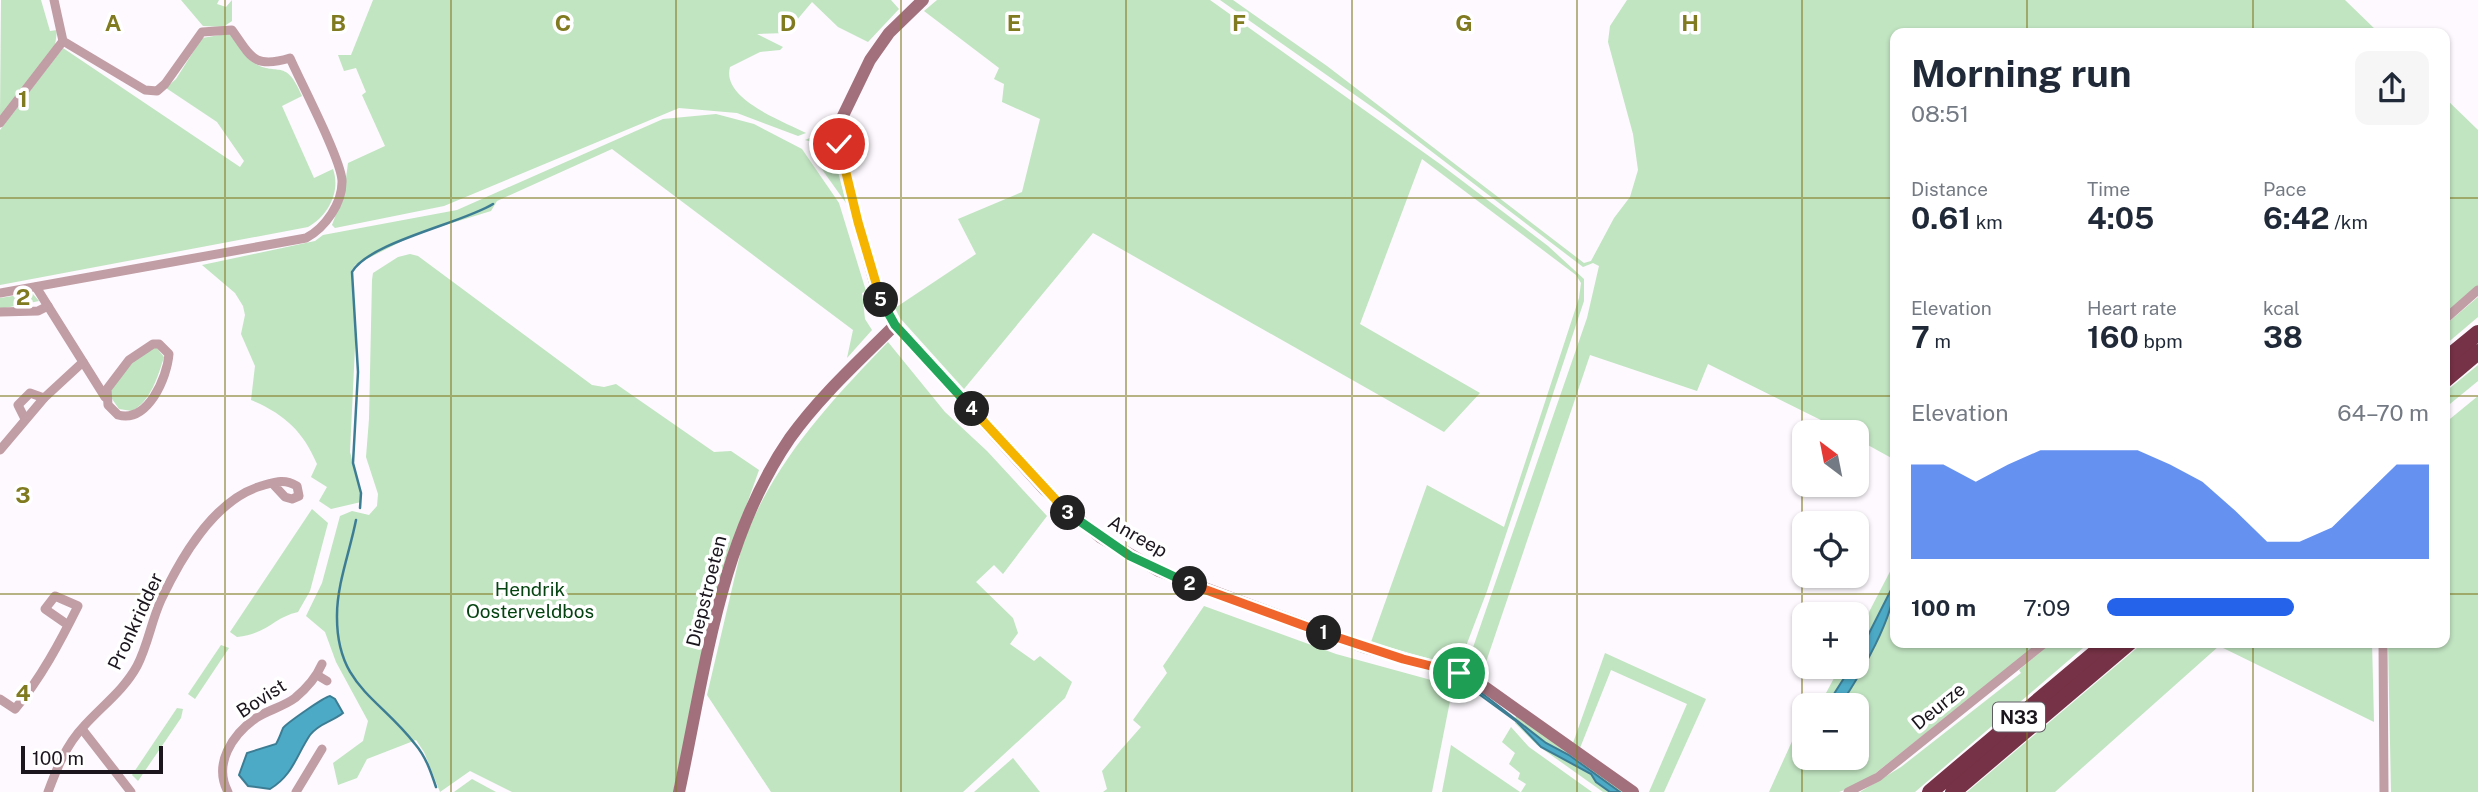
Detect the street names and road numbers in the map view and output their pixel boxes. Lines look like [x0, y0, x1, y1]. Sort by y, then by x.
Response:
street label: Anreep [1105, 510, 1171, 562]
street label: Diepstroeten [682, 533, 730, 649]
street label: Pronkridder [103, 569, 167, 673]
street label: Bovist [232, 674, 290, 722]
street label: Deurze [1907, 678, 1969, 734]
road number: N33 [1993, 702, 2045, 732]

